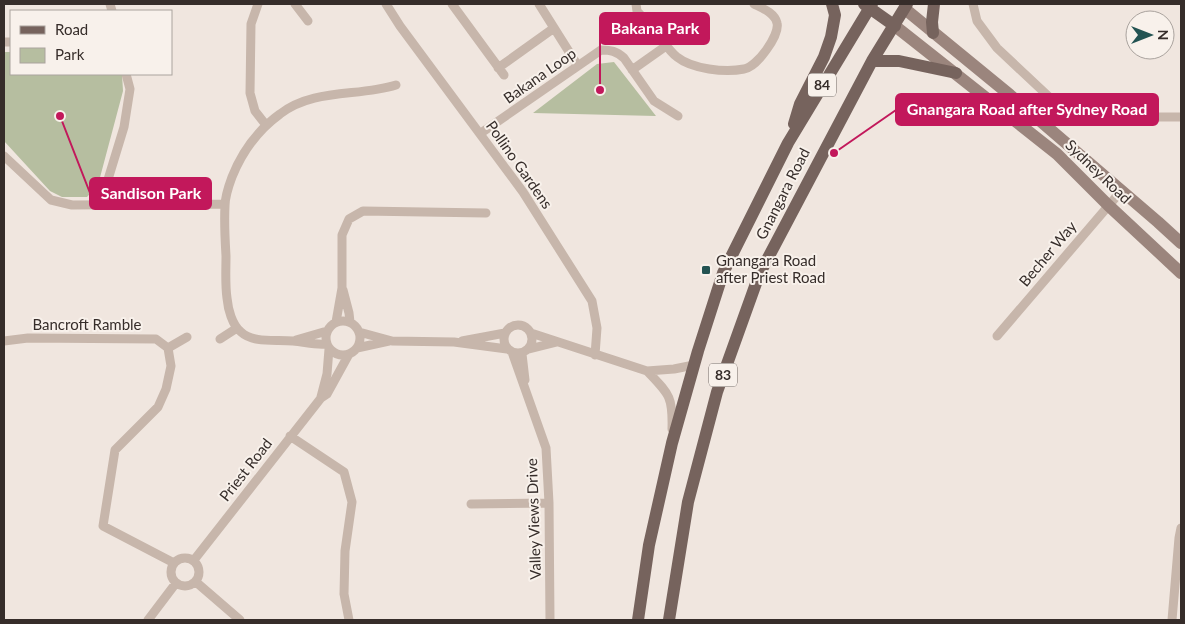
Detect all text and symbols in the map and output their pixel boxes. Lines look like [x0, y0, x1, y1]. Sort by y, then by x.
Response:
legend [10, 10, 172, 75]
north arrow [1125, 10, 1175, 60]
callout: Bakana Park [600, 13, 709, 44]
text: Bakana Park [611, 18, 700, 37]
text: Road [55, 20, 88, 38]
text: N [1155, 30, 1172, 40]
street label: Bakana Loop [500, 44, 579, 107]
text: Park [55, 45, 85, 63]
road number: 84 [808, 74, 836, 96]
callout: Gnangara Road after Sydney Road [896, 94, 1158, 125]
text: Gnangara Road after Sydney Road [907, 99, 1147, 118]
street label: Pollino Gardens [483, 117, 557, 212]
street label: Sydney Road [1062, 136, 1135, 207]
street label: Gnangara Road [751, 145, 813, 242]
callout: Sandison Park [90, 178, 211, 209]
text: Sandison Park [101, 183, 202, 202]
street label: Becher Way [1015, 217, 1080, 290]
place label: Gnangara Road after Priest Road [716, 251, 825, 286]
marker: Gnangara Road after Priest Road [700, 264, 712, 276]
street label: Bancroft Ramble [32, 315, 142, 333]
road number: 83 [709, 364, 737, 386]
street label: Priest Road [215, 434, 275, 504]
street label: Valley Views Drive [522, 458, 544, 580]

